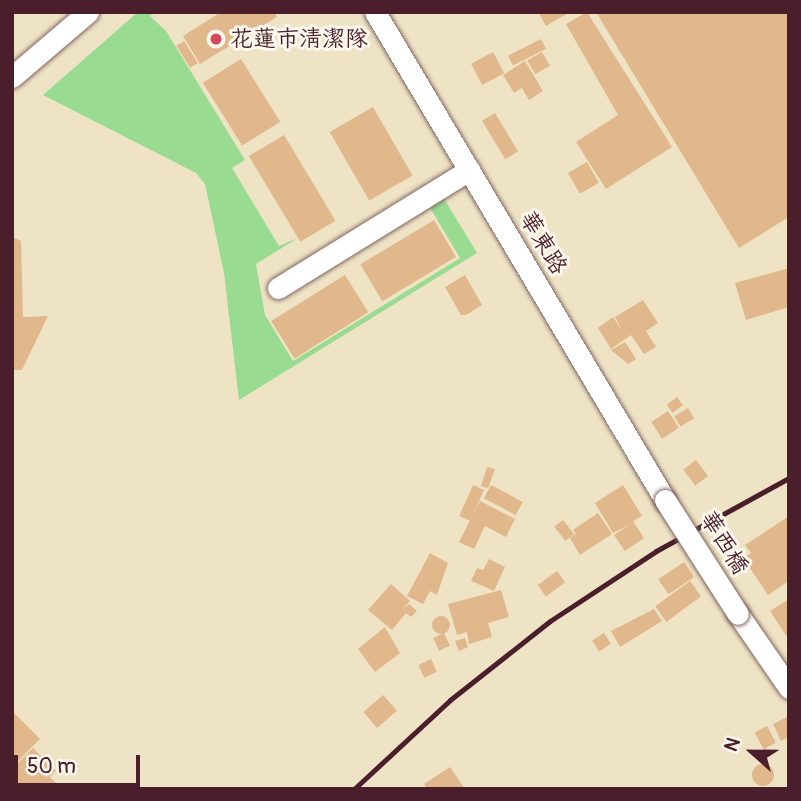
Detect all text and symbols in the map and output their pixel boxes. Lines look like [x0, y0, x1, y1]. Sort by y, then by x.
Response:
place label: 花蓮市清潔隊 [230, 25, 368, 53]
marker: 花蓮市清潔隊 [208, 31, 224, 47]
street label: 華東路 [513, 206, 573, 280]
street label: 華西橋 [694, 506, 754, 580]
north arrow [717, 717, 787, 787]
text: N [719, 734, 746, 755]
scale bar [18, 742, 144, 786]
text: 50 m [27, 753, 76, 780]

